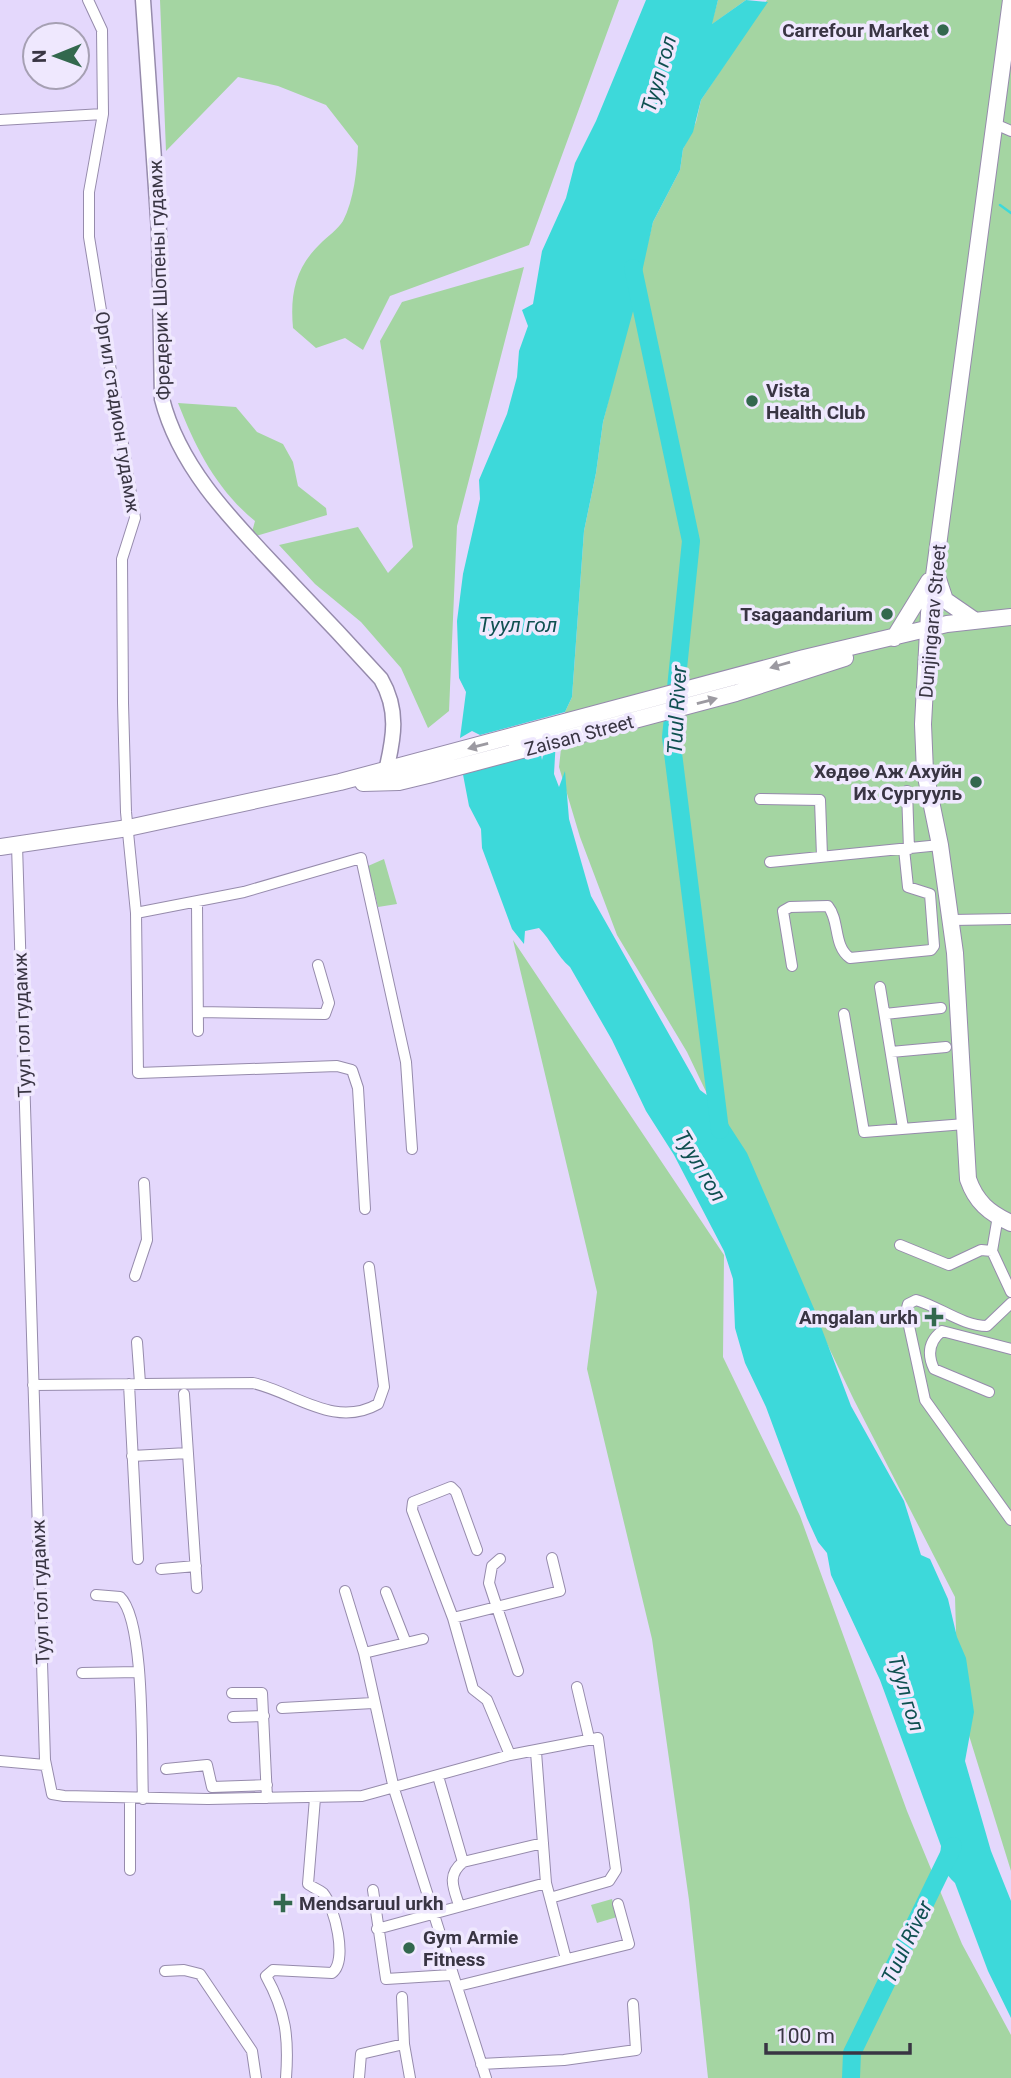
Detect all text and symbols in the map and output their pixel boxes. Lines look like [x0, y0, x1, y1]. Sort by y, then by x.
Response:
place label: Carrefour Market [782, 19, 930, 42]
north arrow [21, 21, 91, 91]
marker: Carrefour Market [935, 22, 951, 38]
water label: Туул гол [637, 33, 681, 115]
text: N [28, 49, 51, 63]
street label: Фредерик Шопены гудамж [144, 159, 175, 401]
street label: Оргил стадион гудамж [90, 310, 145, 515]
place label: Vista Health Club [766, 379, 866, 424]
marker: Vista Health Club [744, 393, 760, 409]
street label: Dunjingarav Street [914, 543, 951, 699]
place label: Tsagaandarium [740, 603, 873, 626]
marker: Tsagaandarium [879, 606, 895, 622]
water label: Туул гол [479, 613, 558, 637]
one-way arrow [769, 660, 790, 670]
water label: Tuul River [663, 664, 691, 755]
one-way arrow [696, 695, 718, 706]
street label: Zaisan Street [522, 710, 636, 761]
one-way arrow [467, 741, 489, 752]
place label: Хөдөө Аж Ахуйн Их Сургууль [814, 760, 962, 805]
marker: Хөдөө Аж Ахуйн Их Сургууль [968, 774, 984, 790]
street label: Туул гол гудамж [8, 952, 37, 1098]
water label: Туул гол [669, 1126, 731, 1206]
place label: Amgalan urkh [799, 1306, 918, 1329]
marker: Amgalan urkh [924, 1307, 944, 1327]
street label: Туул гол гудамж [26, 1519, 55, 1665]
water label: Туул гол [883, 1652, 929, 1734]
place label: Mendsaruul urkh [299, 1892, 444, 1915]
marker: Mendsaruul urkh [273, 1893, 293, 1913]
water label: Tuul River [877, 1896, 938, 1987]
place label: Gym Armie Fitness [423, 1926, 518, 1971]
marker: Gym Armie Fitness [401, 1940, 417, 1956]
scale bar [766, 2011, 909, 2056]
text: 100 m [776, 2024, 835, 2048]

